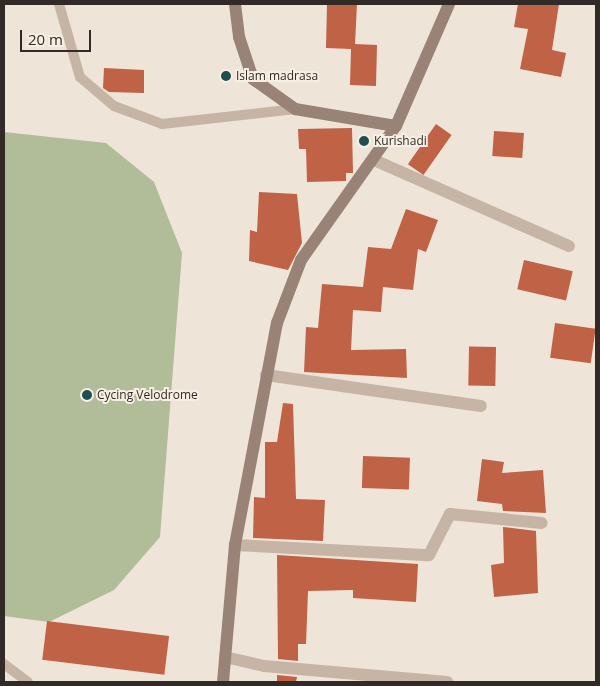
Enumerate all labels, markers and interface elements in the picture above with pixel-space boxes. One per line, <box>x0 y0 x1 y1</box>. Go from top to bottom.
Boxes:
scale bar <box>22 20 94 52</box>
text: 20 m <box>28 29 63 49</box>
place label: Islam madrasa <box>236 69 318 83</box>
marker: Islam madrasa <box>220 70 232 82</box>
place label: Kurishadi <box>374 134 427 148</box>
marker: Kurishadi <box>358 135 370 147</box>
place label: Cycing Velodrome <box>97 388 198 402</box>
marker: Cycing Velodrome <box>81 389 93 401</box>

